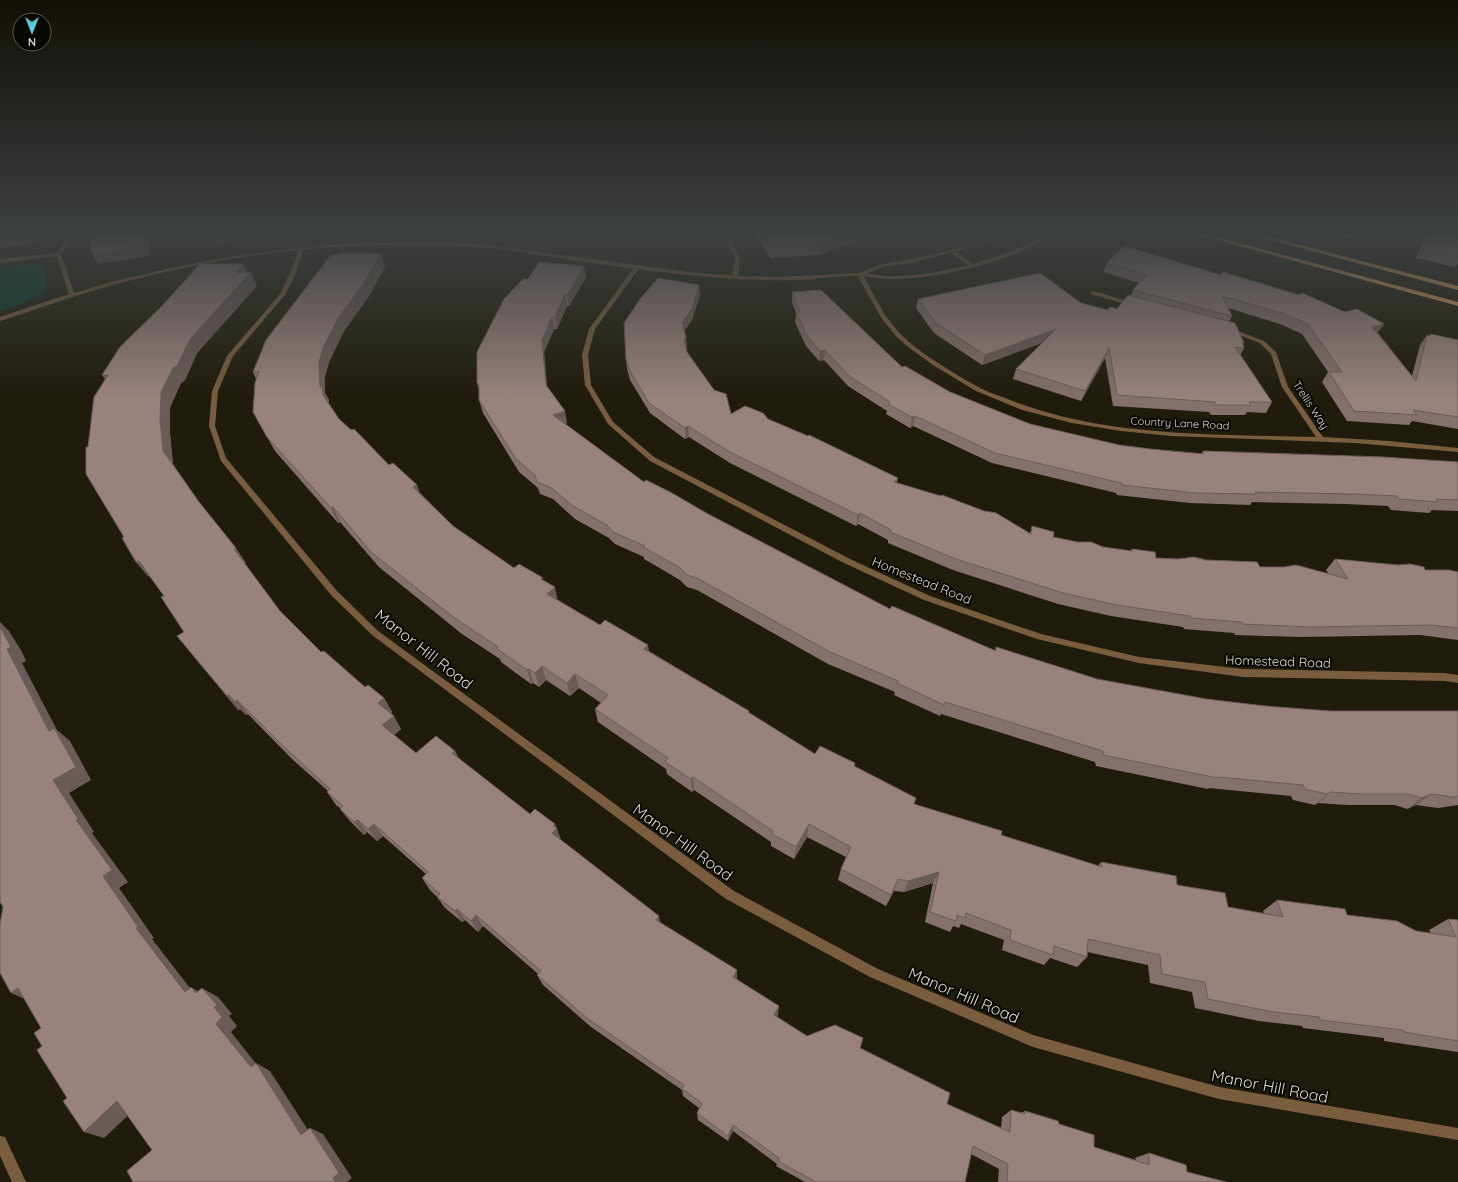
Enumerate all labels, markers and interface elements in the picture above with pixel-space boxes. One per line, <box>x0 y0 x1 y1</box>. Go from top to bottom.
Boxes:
north arrow <box>12 12 52 52</box>
text: N <box>28 35 36 49</box>
street label: Trellis Way <box>1290 378 1332 432</box>
street label: Country Lane Road <box>1130 413 1230 433</box>
street label: Homestead Road <box>870 553 974 607</box>
street label: Manor Hill Road <box>371 605 477 693</box>
street label: Homestead Road <box>1225 651 1331 671</box>
street label: Manor Hill Road <box>629 799 737 885</box>
street label: Manor Hill Road <box>905 963 1023 1027</box>
street label: Manor Hill Road <box>1210 1065 1330 1107</box>

